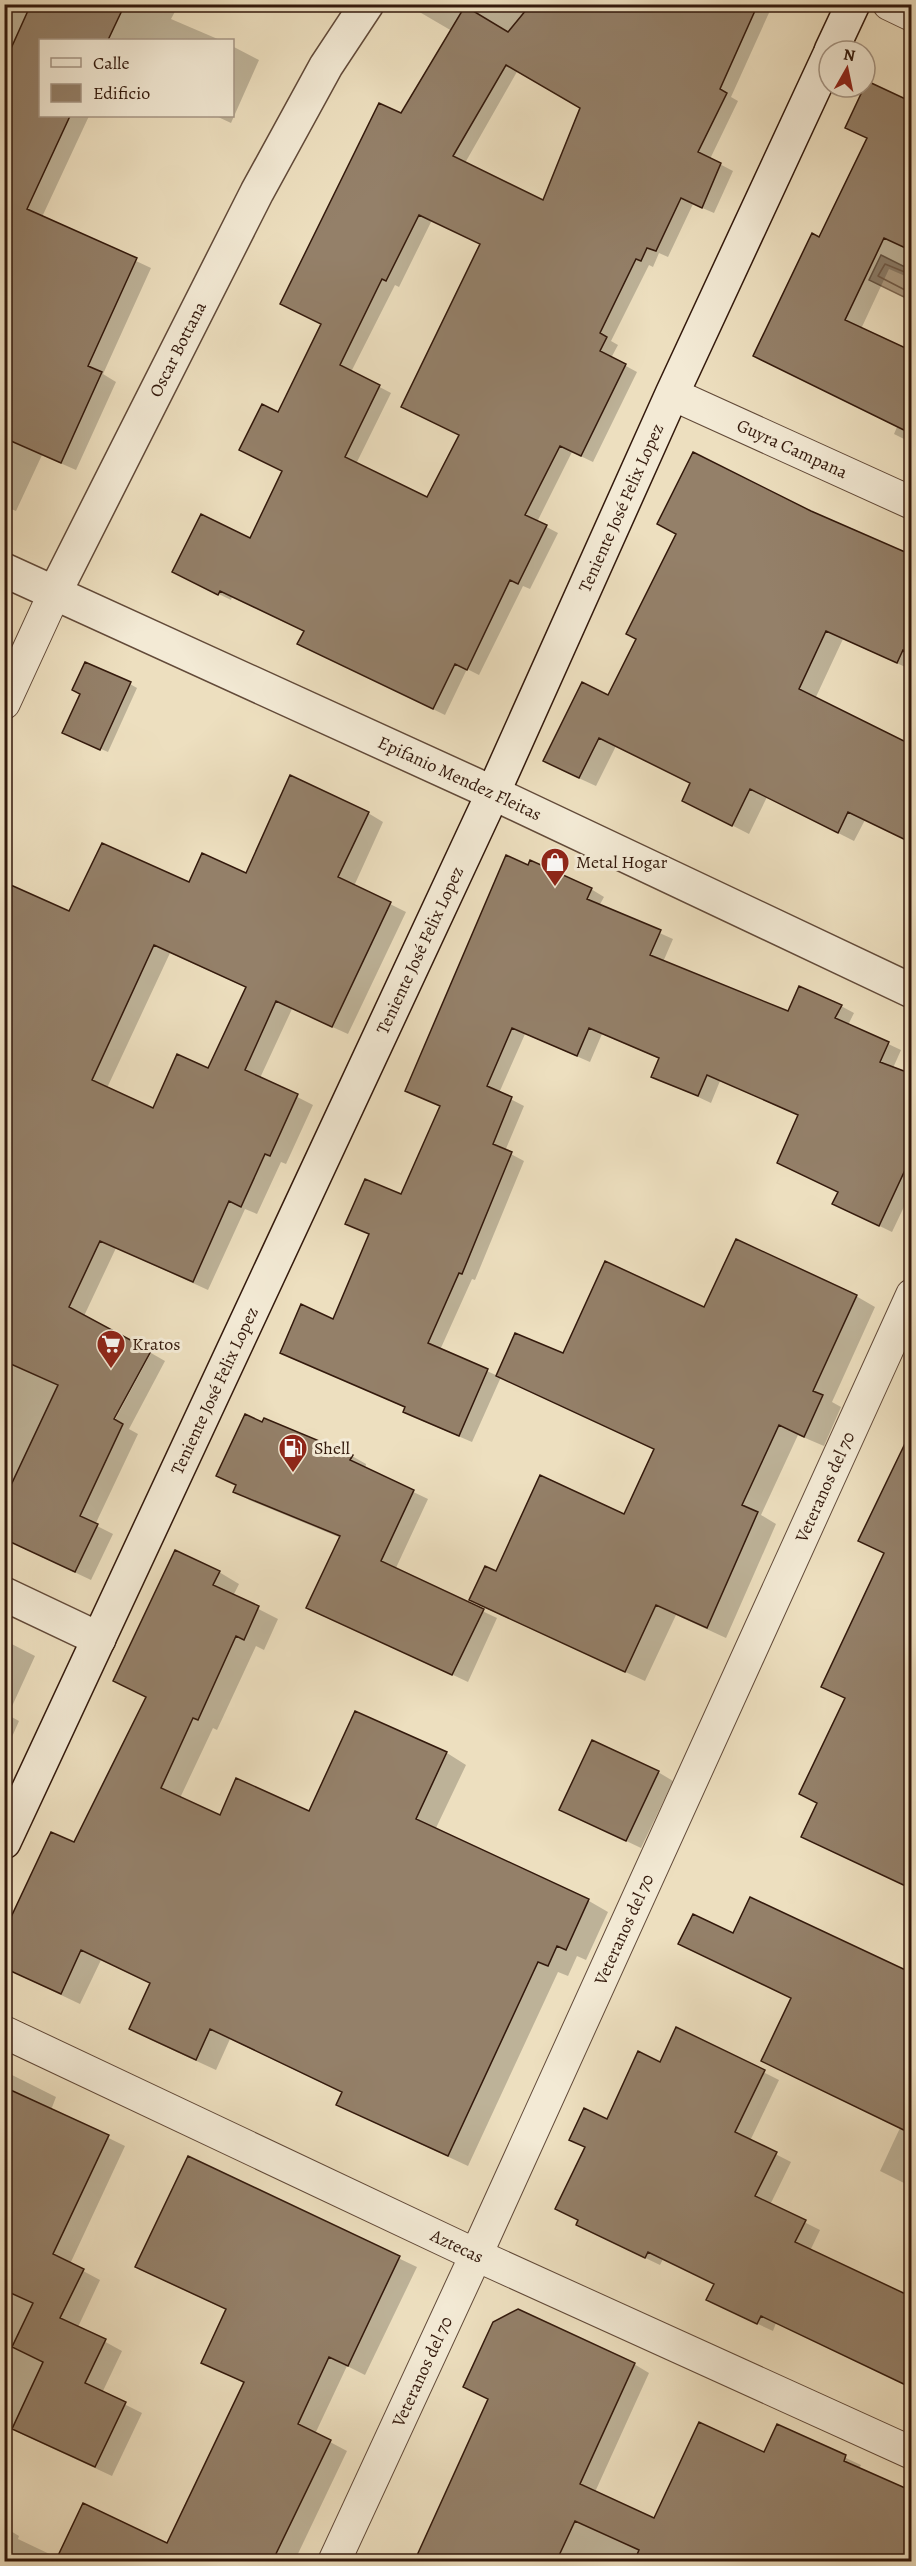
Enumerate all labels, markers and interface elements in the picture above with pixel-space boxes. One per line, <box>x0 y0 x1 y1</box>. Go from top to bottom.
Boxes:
legend <box>39 39 234 117</box>
north arrow <box>817 39 877 99</box>
text: N <box>842 43 857 67</box>
text: Calle <box>93 51 130 75</box>
text: Edificio <box>93 81 150 105</box>
street label: Oscar Bottana <box>143 297 212 401</box>
street label: Guyra Campana <box>733 413 852 484</box>
street label: Teniente José Felix Lopez <box>573 420 669 596</box>
street label: Epifanio Mendez Fleitas <box>374 730 546 826</box>
shop icon: Metal Hogar <box>539 846 571 888</box>
place label: Metal Hogar <box>576 850 668 874</box>
street label: Teniente José Felix Lopez <box>370 862 469 1038</box>
street label: Teniente José Felix Lopez <box>165 1303 264 1478</box>
supermarket icon: Kratos <box>95 1328 127 1370</box>
place label: Kratos <box>132 1332 181 1356</box>
street label: Veteranos del 70 <box>789 1427 861 1547</box>
fuel station icon: Shell <box>277 1432 309 1474</box>
place label: Shell <box>314 1436 350 1460</box>
street label: Veteranos del 70 <box>588 1870 660 1990</box>
street label: Aztecas <box>426 2223 487 2269</box>
street label: Veteranos del 70 <box>386 2312 458 2432</box>

